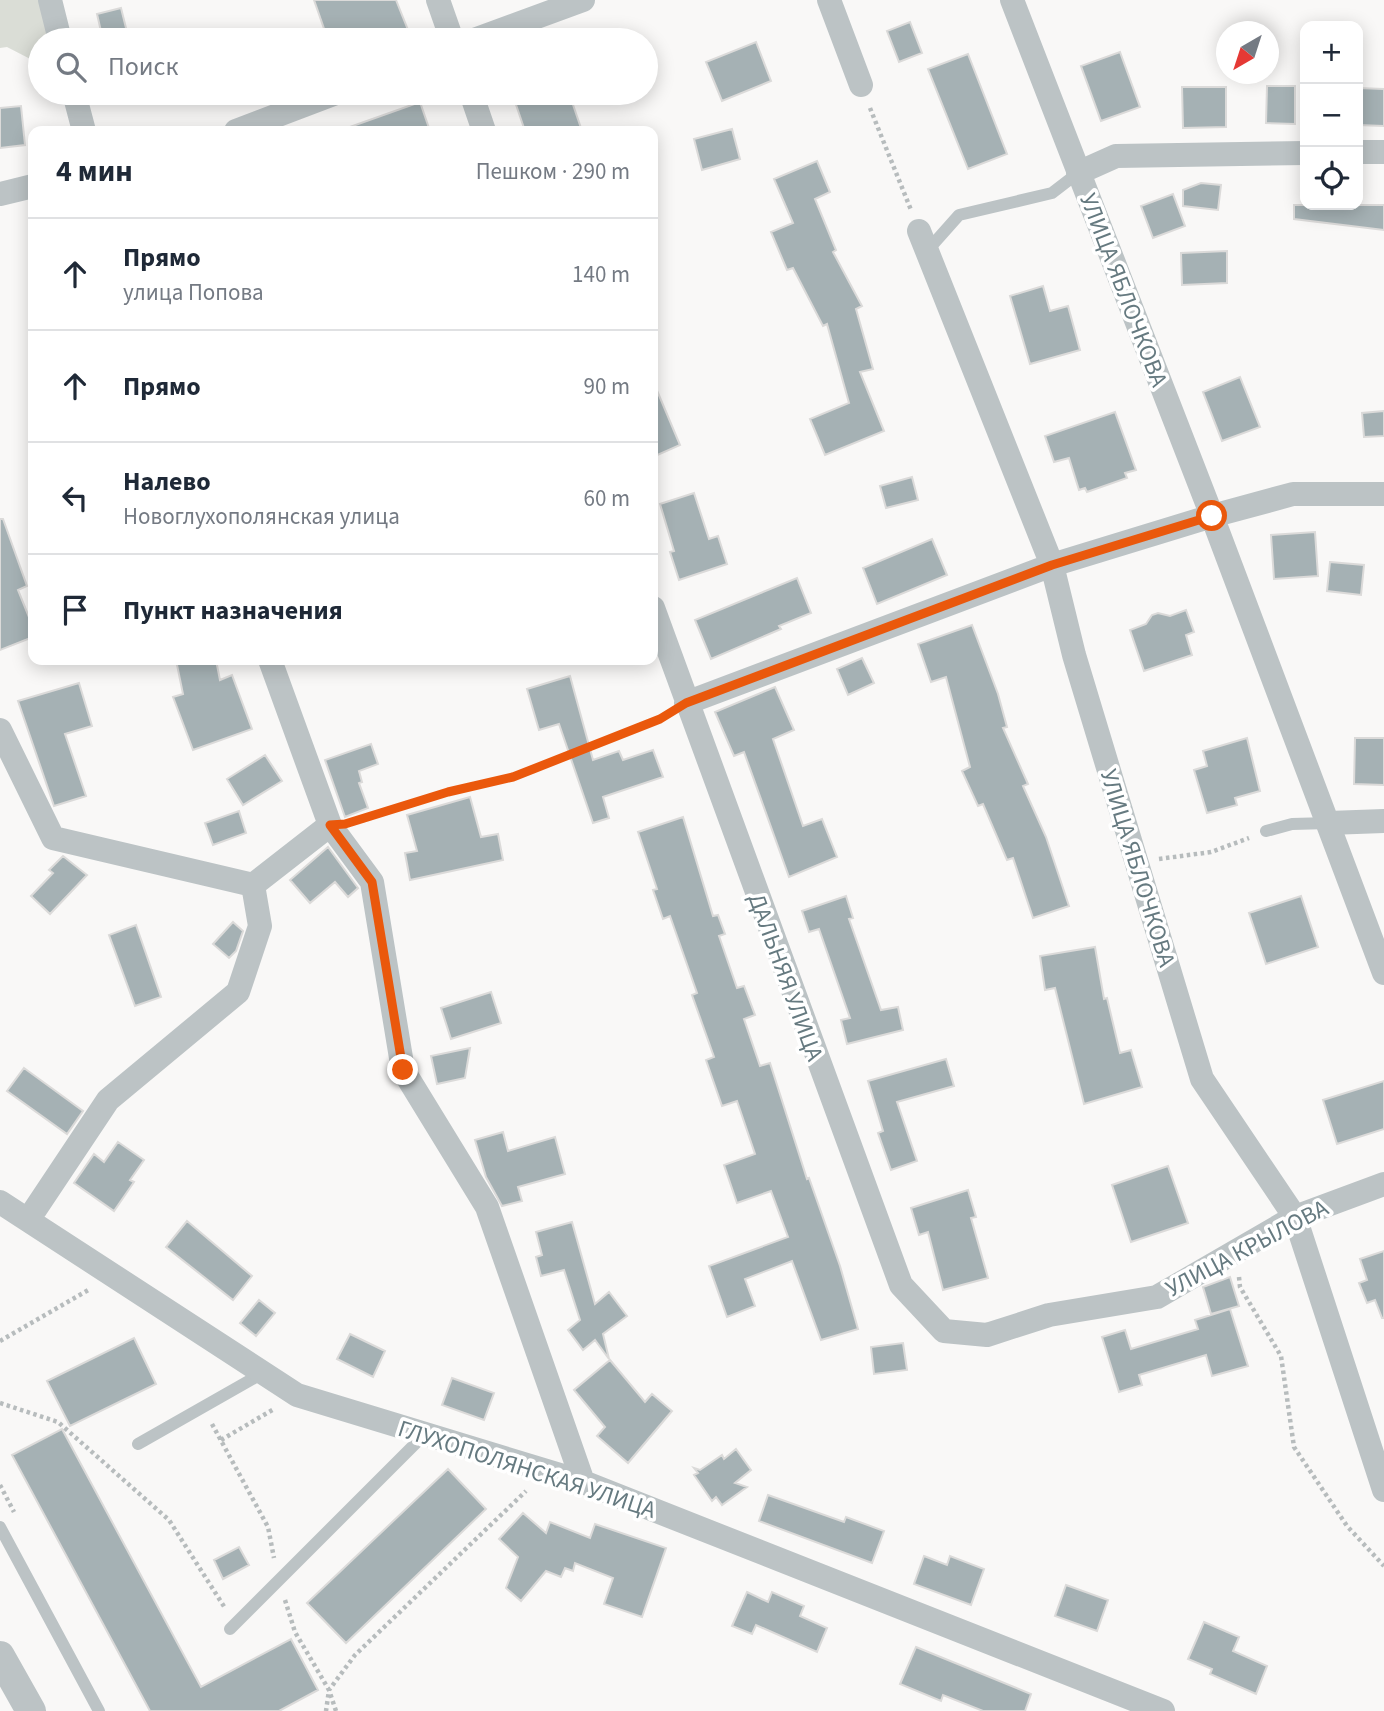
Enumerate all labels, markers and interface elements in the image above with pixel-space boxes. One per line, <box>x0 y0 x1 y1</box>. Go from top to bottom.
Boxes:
north arrow <box>1216 21 1279 84</box>
map controls <box>1300 21 1363 210</box>
button: + <box>1300 21 1363 84</box>
search box <box>28 28 658 105</box>
icon: search <box>52 48 90 86</box>
text: Поиск <box>108 48 178 85</box>
button: − <box>1300 84 1363 147</box>
button: locate <box>1300 147 1363 210</box>
text: 4 мин <box>56 150 133 193</box>
text: Пешком · 290 m <box>476 155 630 188</box>
street label: УЛИЦА ЯБЛОЧКОВА <box>1070 188 1177 392</box>
text: Прямо <box>123 239 201 276</box>
icon: ahead <box>56 255 94 293</box>
text: 140 m <box>572 258 630 291</box>
text: улица Попова <box>123 276 264 309</box>
icon: ahead <box>56 367 94 405</box>
text: Прямо <box>123 368 201 405</box>
text: 90 m <box>583 370 630 403</box>
text: Налево <box>123 463 211 500</box>
icon: left <box>56 479 94 517</box>
text: 60 m <box>583 482 630 515</box>
text: Новоглухополянская улица <box>123 500 400 533</box>
route start <box>1196 500 1227 531</box>
icon: arrive <box>56 591 94 629</box>
text: Пункт назначения <box>123 592 343 629</box>
street label: УЛИЦА ЯБЛОЧКОВА <box>1091 765 1184 971</box>
street label: ДАЛЬНЯЯ УЛИЦА <box>739 888 832 1066</box>
route end <box>387 1054 418 1085</box>
street label: УЛИЦА КРЫЛОВА <box>1160 1191 1335 1306</box>
street label: ГЛУХОПОЛЯНСКАЯ УЛИЦА <box>393 1411 660 1528</box>

